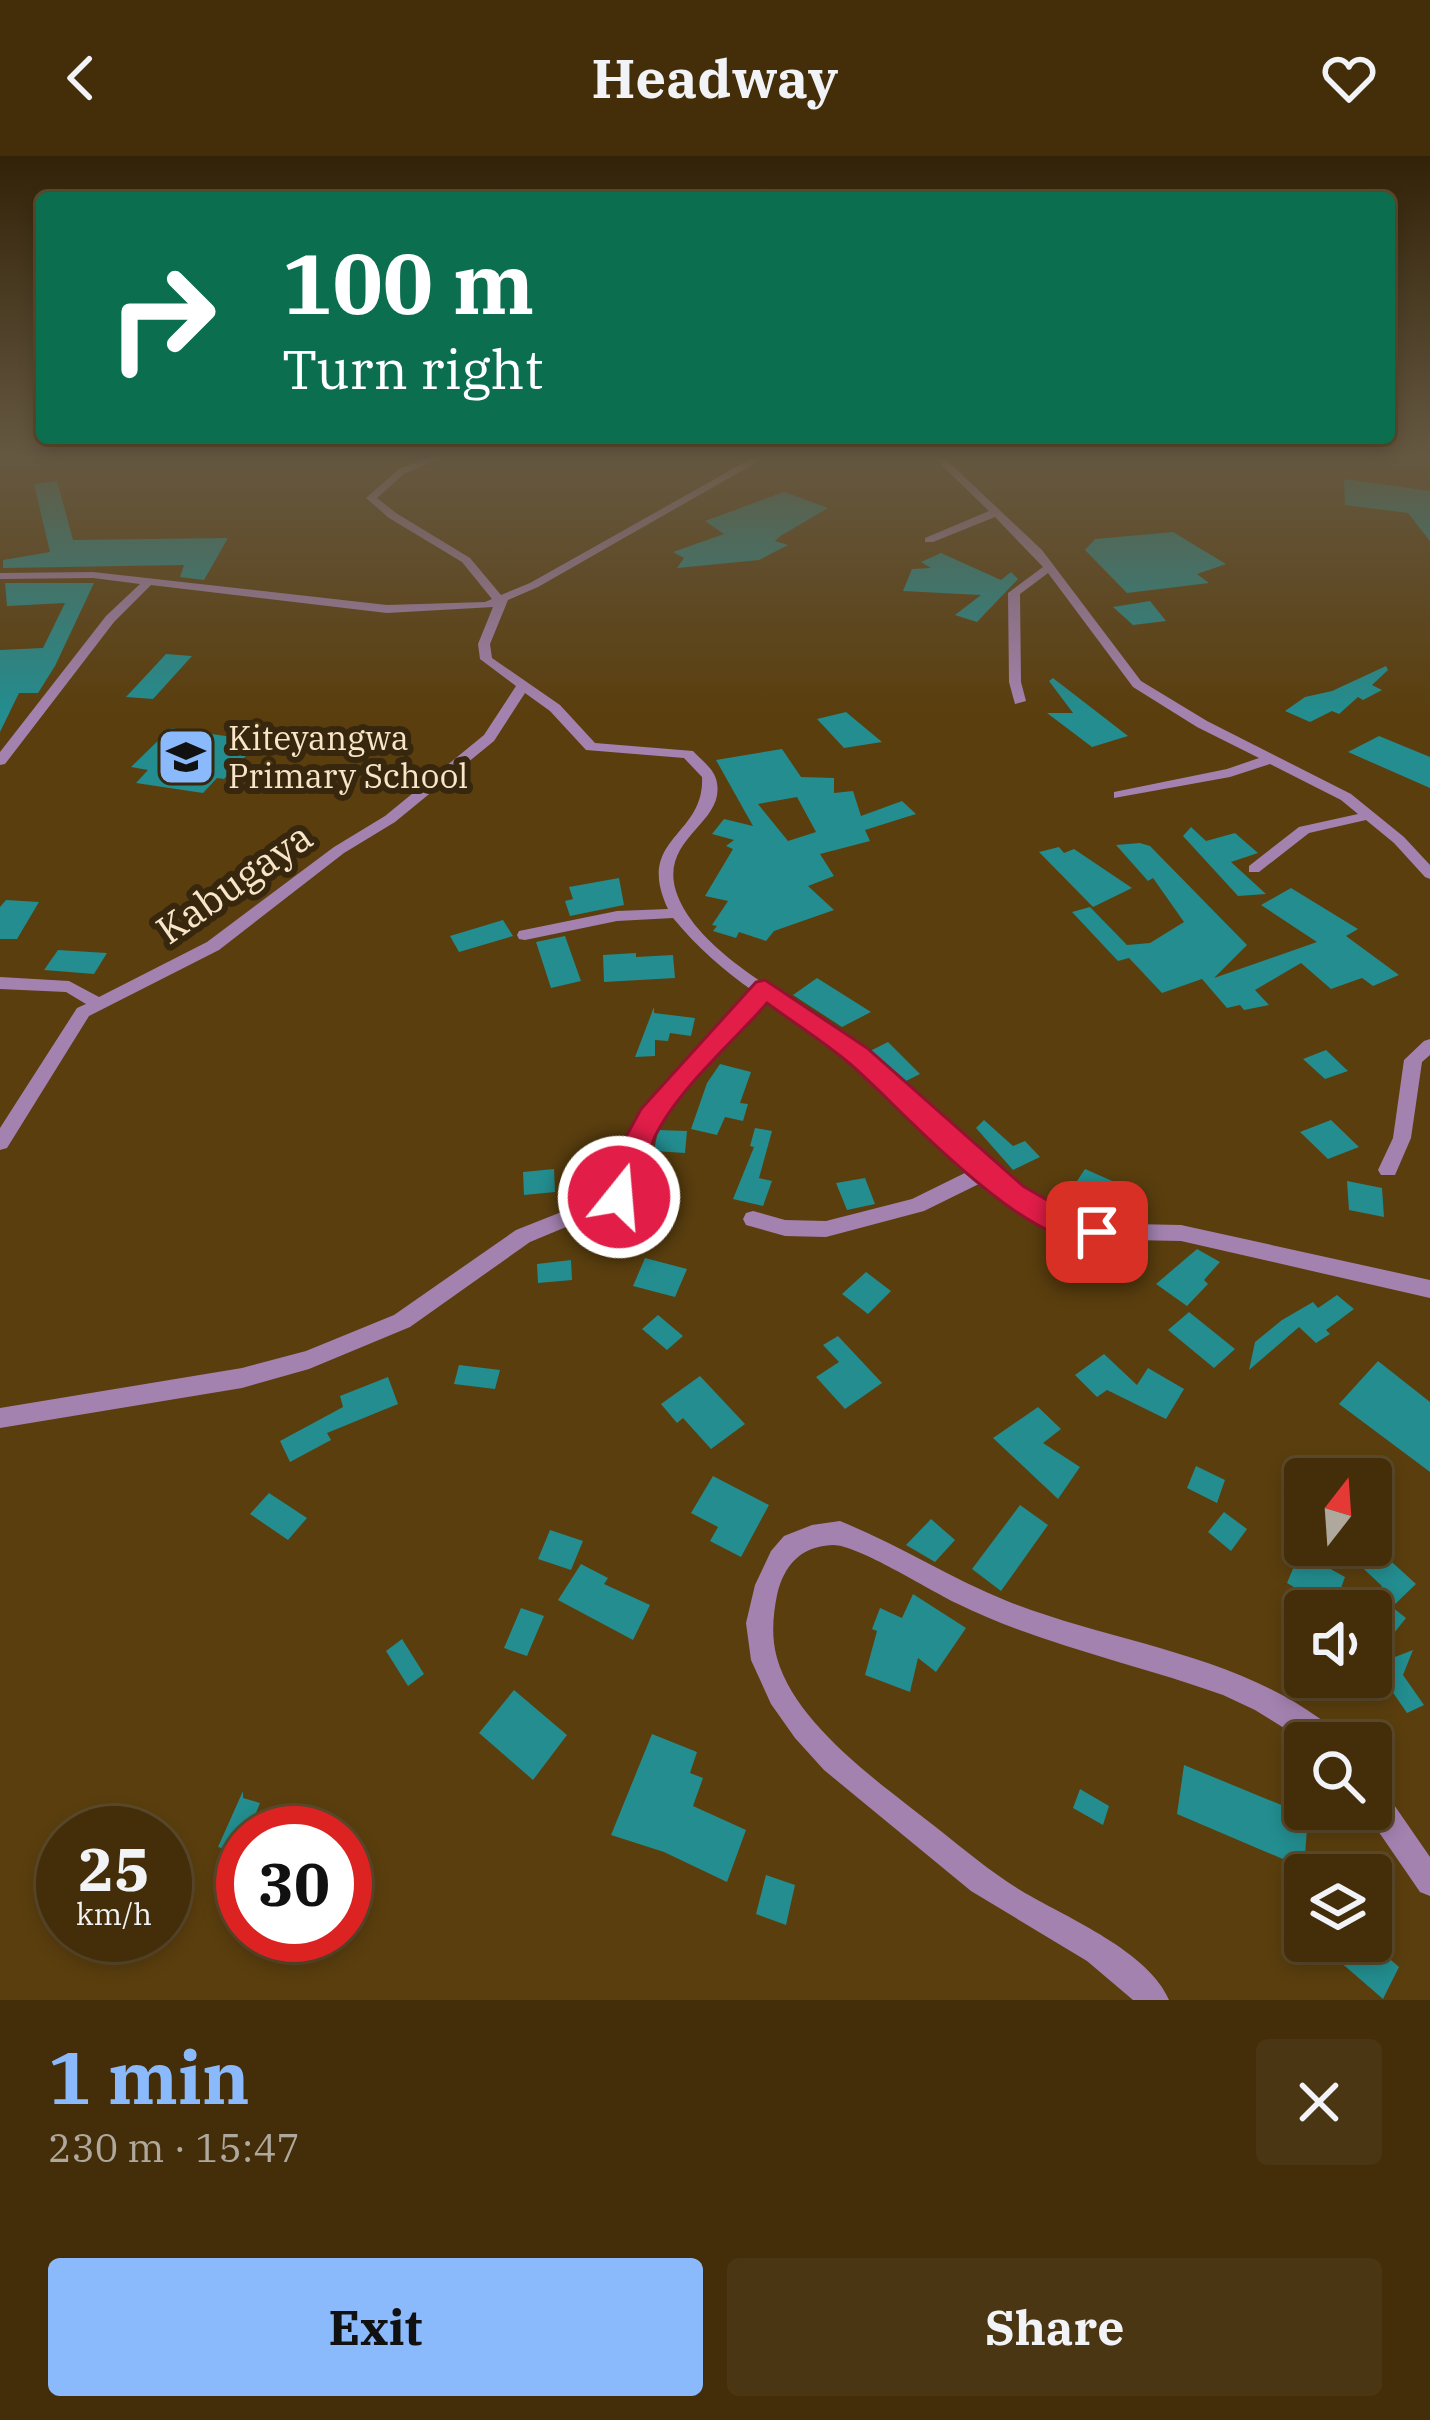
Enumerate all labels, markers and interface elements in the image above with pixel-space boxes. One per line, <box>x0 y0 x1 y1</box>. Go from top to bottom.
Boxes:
text: Headway <box>592 43 838 113</box>
icon: back <box>48 45 114 111</box>
icon: heart <box>1316 45 1382 111</box>
text: 100 m <box>282 228 534 337</box>
icon: right <box>84 240 240 396</box>
text: Turn right <box>282 334 544 404</box>
place label: Kiteyangwa Primary School <box>228 716 468 797</box>
school or university icon: Kiteyangwa Primary School <box>155 726 217 788</box>
street label: Kabugaya <box>146 810 322 955</box>
position arrow <box>556 1134 682 1260</box>
pin <box>1046 1181 1148 1283</box>
icon: arrive <box>1064 1199 1130 1265</box>
north arrow <box>1284 1458 1392 1566</box>
map controls <box>1284 1458 1392 1962</box>
button: sound <box>1284 1590 1392 1698</box>
button: search <box>1284 1722 1392 1830</box>
speed limit sign: 30 <box>216 1806 372 1962</box>
text: 25 <box>78 1829 150 1908</box>
button: layers <box>1284 1854 1392 1962</box>
text: km/h <box>76 1894 152 1933</box>
text: 1 min <box>48 2030 250 2124</box>
button: close <box>1256 2039 1382 2165</box>
text: 230 m · 15:47 <box>48 2122 300 2173</box>
button: Exit <box>48 2258 703 2396</box>
button: Share <box>727 2258 1382 2396</box>

